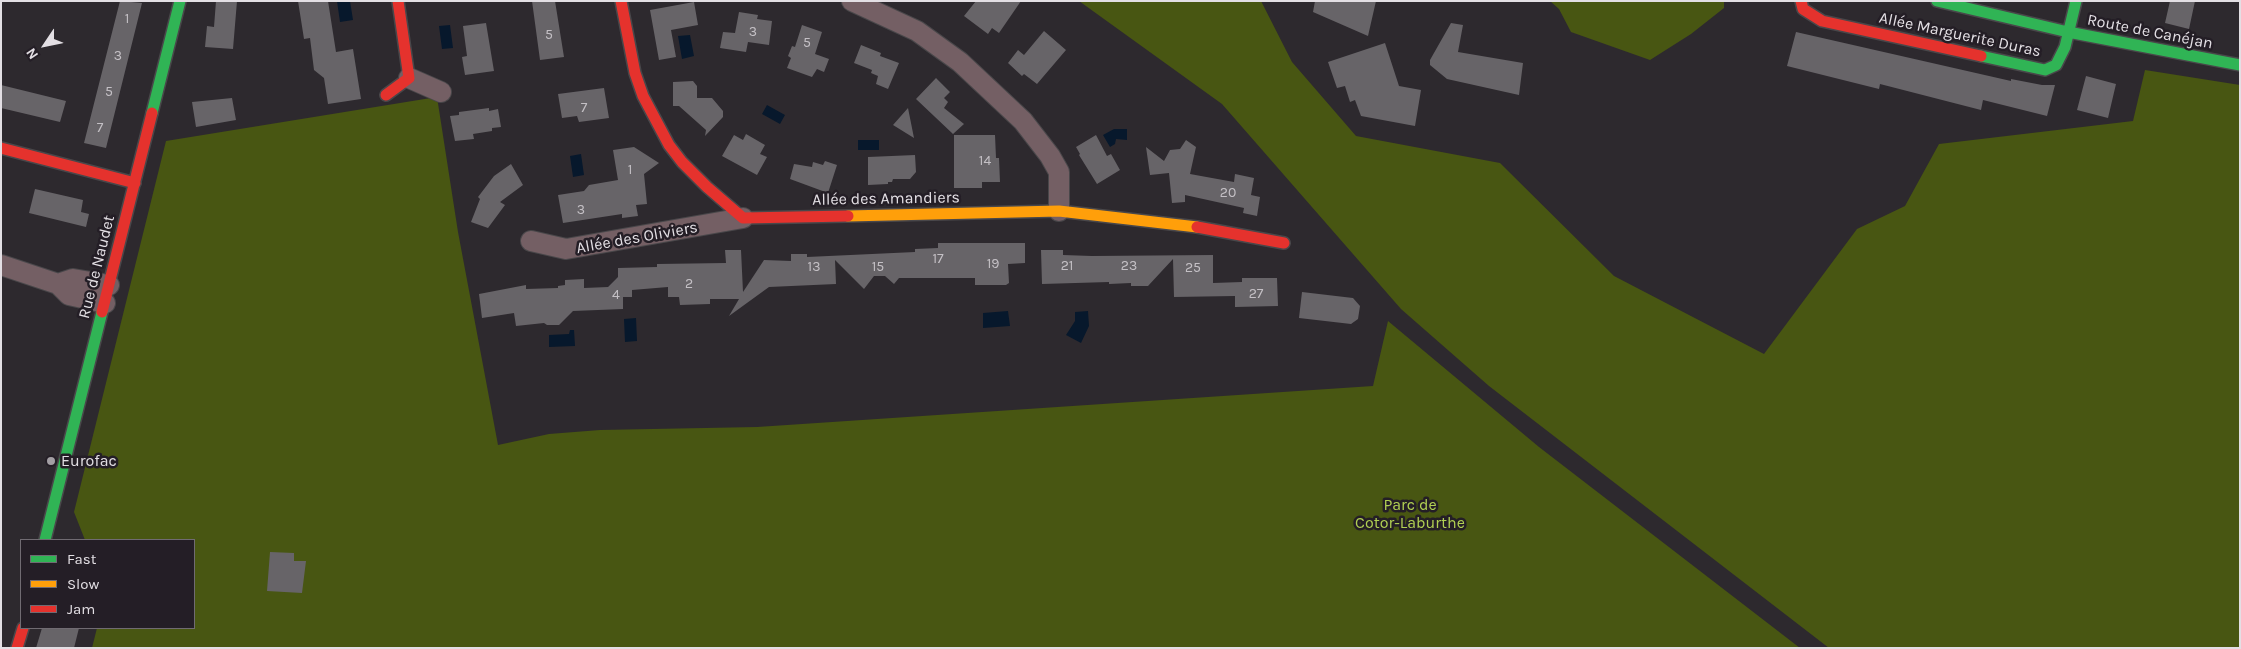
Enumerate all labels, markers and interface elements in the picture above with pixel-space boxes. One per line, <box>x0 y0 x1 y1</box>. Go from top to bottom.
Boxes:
street label: Allée Marguerite Duras <box>1877 8 2043 62</box>
street label: Route de Canéjan <box>2085 10 2215 54</box>
house number: 1 <box>125 11 129 27</box>
north arrow <box>20 20 70 70</box>
house number: 3 <box>749 24 757 40</box>
house number: 5 <box>545 27 553 43</box>
house number: 5 <box>803 35 811 51</box>
text: N <box>22 45 42 63</box>
house number: 3 <box>114 48 122 64</box>
house number: 5 <box>105 84 113 100</box>
house number: 7 <box>581 100 587 116</box>
house number: 7 <box>97 120 103 136</box>
house number: 14 <box>979 153 991 169</box>
house number: 1 <box>628 162 632 178</box>
house number: 20 <box>1220 185 1236 201</box>
street label: Allée des Amandiers <box>812 188 960 210</box>
house number: 3 <box>577 202 585 218</box>
street label: Rue de Naudet <box>75 213 119 321</box>
street label: Allée des Oliviers <box>575 218 699 258</box>
house number: 17 <box>932 251 944 267</box>
house number: 19 <box>987 256 999 272</box>
house number: 21 <box>1061 258 1073 274</box>
house number: 23 <box>1121 258 1137 274</box>
house number: 13 <box>808 259 820 275</box>
house number: 15 <box>872 259 884 275</box>
house number: 25 <box>1185 260 1201 276</box>
house number: 2 <box>685 276 693 292</box>
house number: 27 <box>1249 286 1263 302</box>
house number: 4 <box>612 287 620 303</box>
place label: Eurofac <box>61 451 117 471</box>
marker: Eurofac <box>45 455 57 467</box>
park label: Parc de Cotor-Laburthe <box>1355 495 1465 533</box>
legend <box>20 539 195 629</box>
text: Fast <box>67 550 96 568</box>
text: Slow <box>67 575 99 593</box>
text: Jam <box>67 600 95 618</box>

